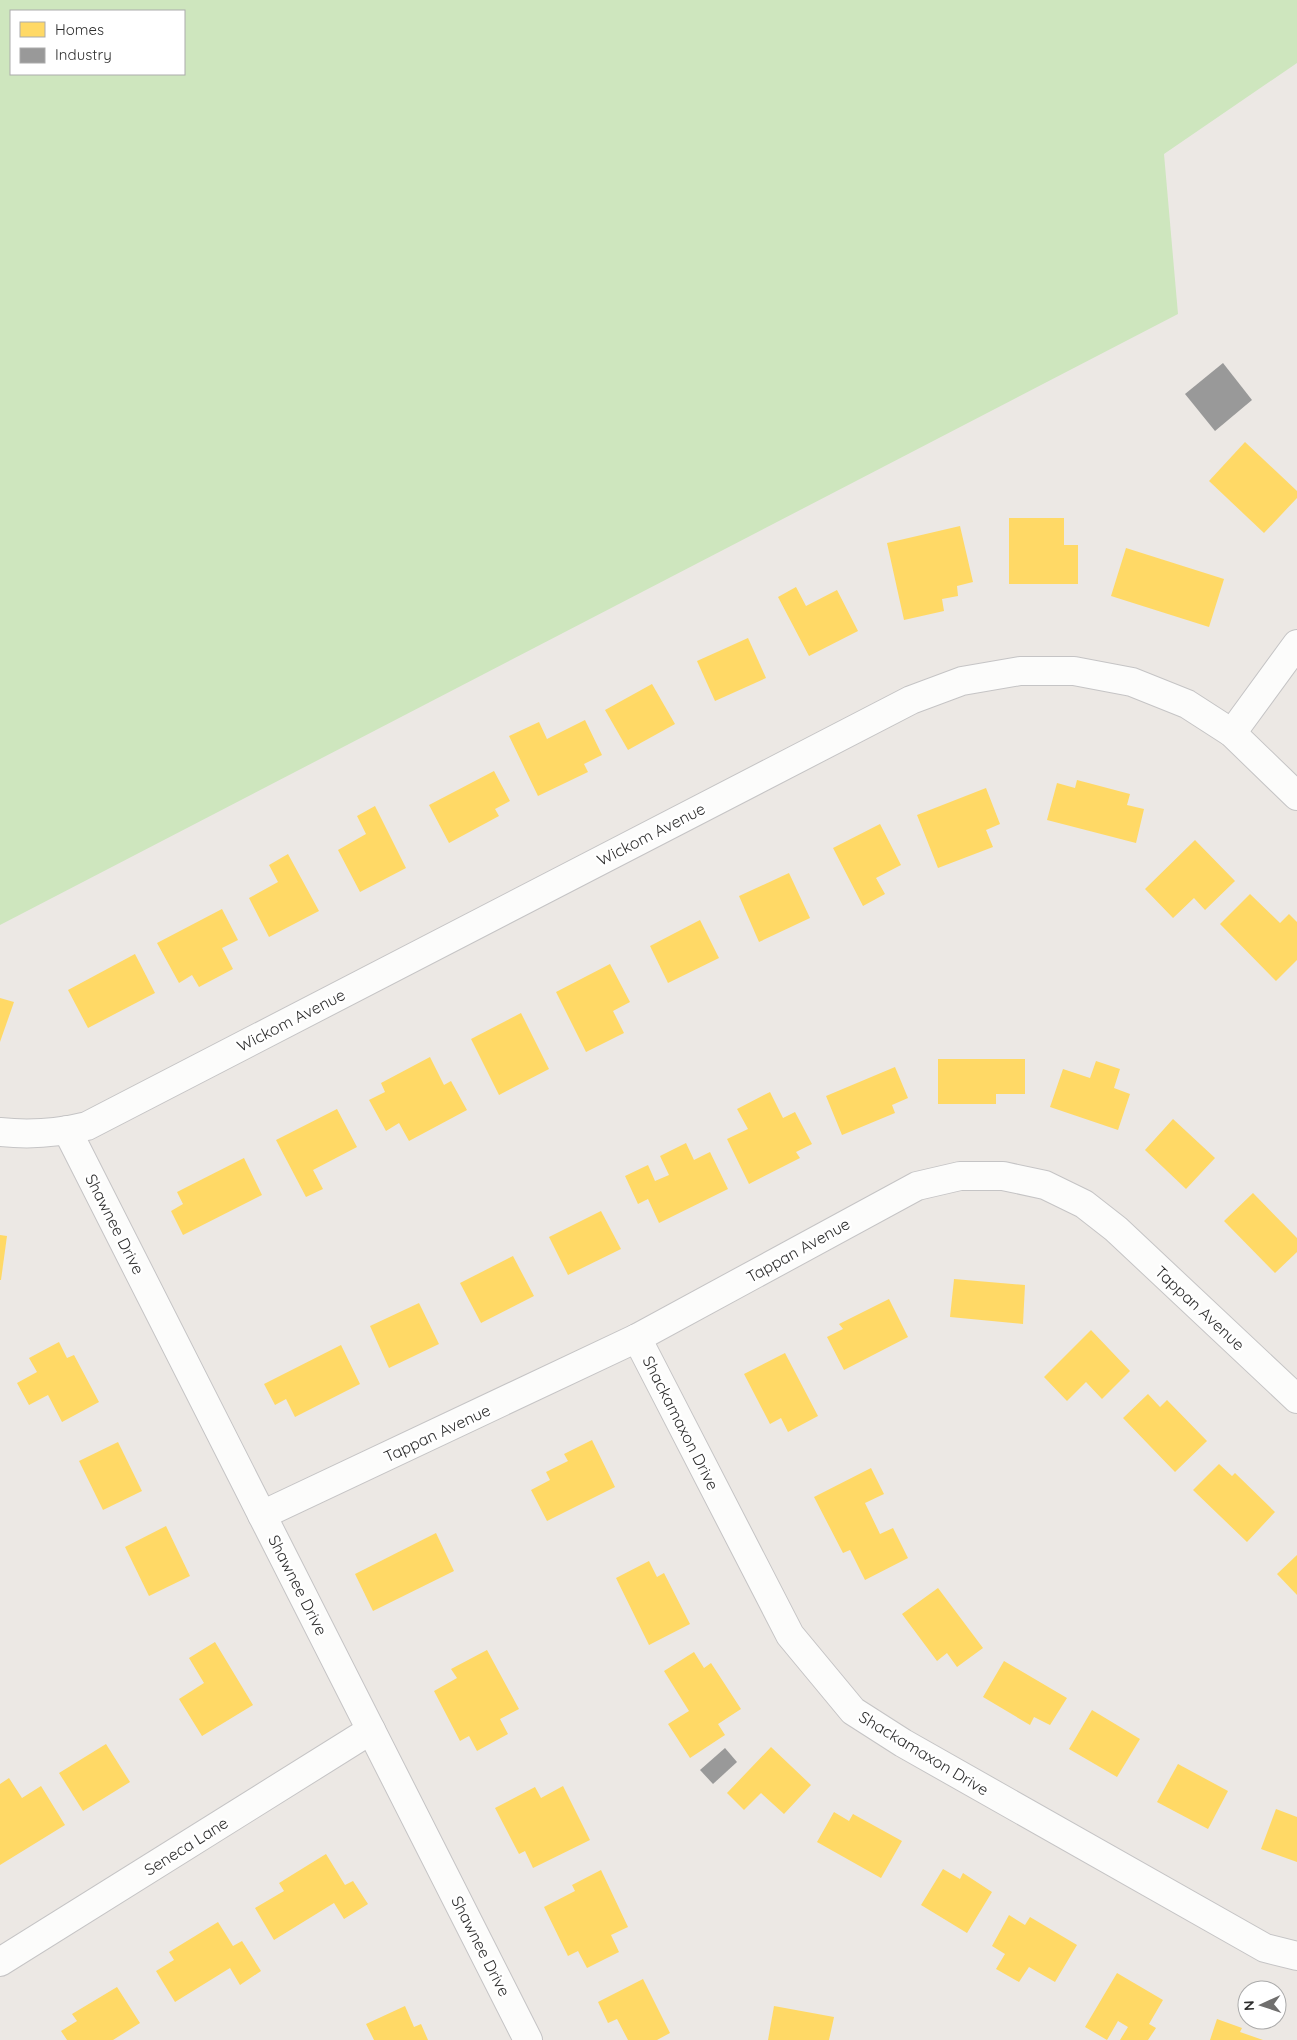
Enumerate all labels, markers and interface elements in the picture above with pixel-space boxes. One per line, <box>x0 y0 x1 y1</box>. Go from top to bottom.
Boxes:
legend <box>10 10 185 75</box>
text: Homes <box>55 20 104 39</box>
text: Industry <box>55 45 112 64</box>
street label: Wickom Avenue <box>594 798 708 870</box>
street label: Wickom Avenue <box>234 984 348 1056</box>
street label: Shawnee Drive <box>81 1170 149 1278</box>
street label: Tappan Avenue <box>743 1213 853 1287</box>
street label: Tappan Avenue <box>1151 1261 1249 1355</box>
street label: Shackamaxon Drive <box>639 1353 723 1493</box>
street label: Tappan Avenue <box>381 1400 493 1466</box>
street label: Shawnee Drive <box>264 1531 332 1639</box>
street label: Shackamaxon Drive <box>855 1706 993 1800</box>
street label: Seneca Lane <box>140 1812 232 1880</box>
street label: Shawnee Drive <box>447 1892 515 2000</box>
north arrow <box>1237 1980 1287 2030</box>
text: N <box>1240 2000 1258 2011</box>

